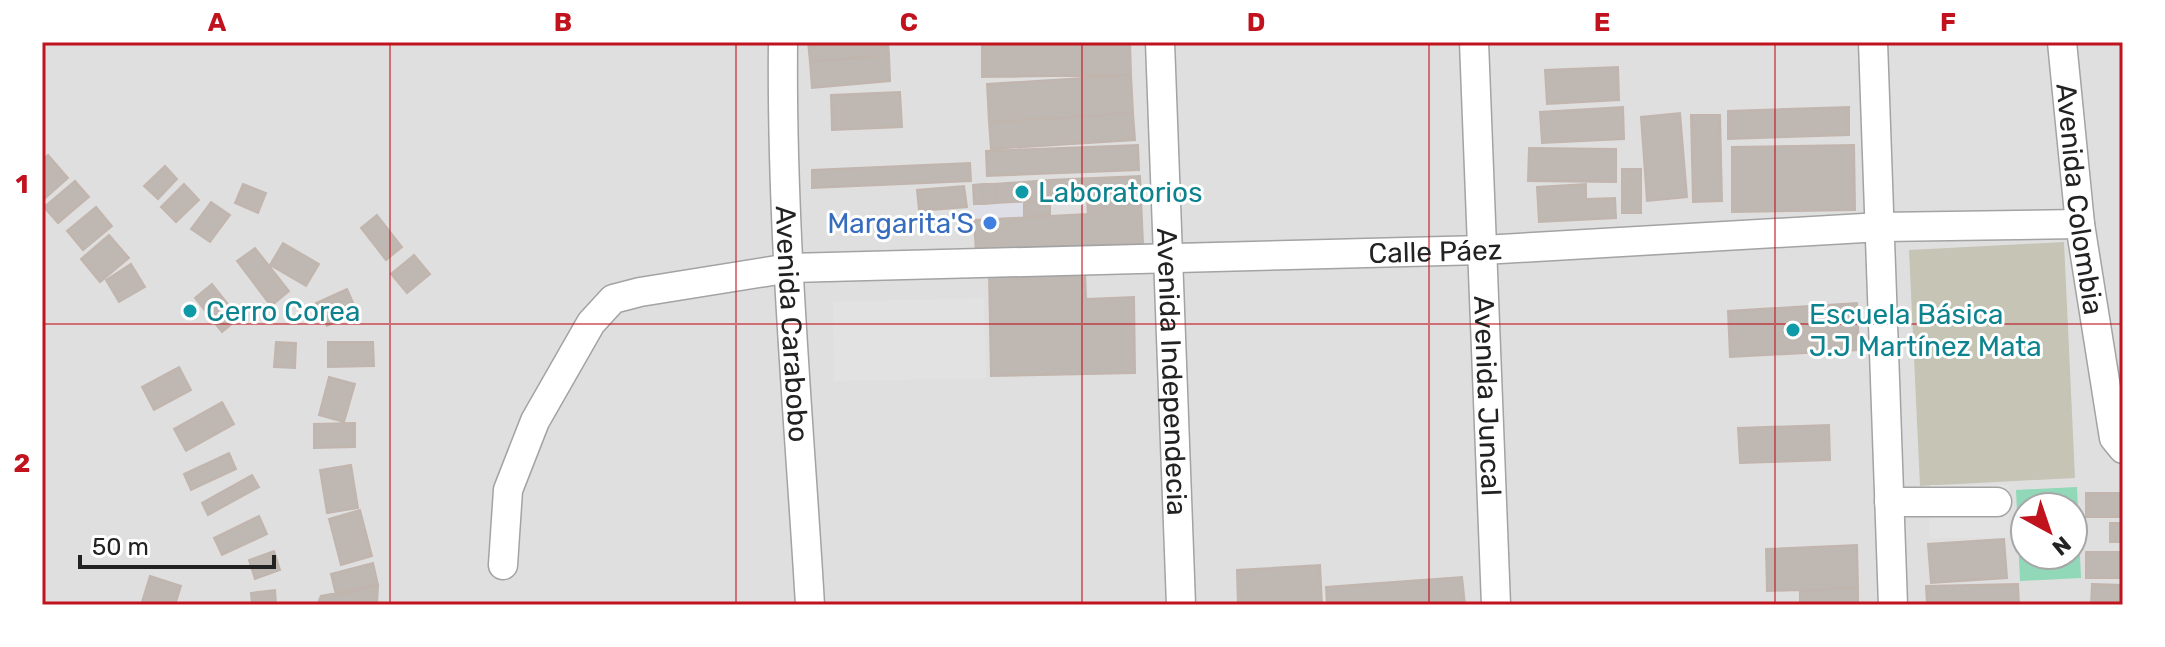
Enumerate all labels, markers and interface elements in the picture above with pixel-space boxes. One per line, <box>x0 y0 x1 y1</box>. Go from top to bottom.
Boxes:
text: A <box>208 7 227 38</box>
text: B <box>554 7 572 38</box>
text: C <box>900 7 918 38</box>
text: D <box>1247 7 1265 38</box>
text: E <box>1594 7 1610 38</box>
text: F <box>1940 7 1956 38</box>
street label: Avenida Colombia <box>2049 82 2110 317</box>
text: 1 <box>16 169 28 200</box>
place label: Laboratorios <box>1038 176 1202 209</box>
marker: Laboratorios <box>1013 183 1031 201</box>
street label: Avenida Carabobo <box>769 205 815 443</box>
place label: Margarita'S <box>827 207 974 240</box>
marker: Margarita'S <box>981 214 999 232</box>
street label: Avenida Independecia <box>1150 227 1194 516</box>
street label: Calle Páez <box>1368 233 1503 270</box>
place label: Cerro Corea <box>206 295 361 328</box>
street label: Avenida Juncal <box>1467 295 1508 497</box>
place label: Escuela Básica J.J Martínez Mata <box>1809 298 2042 363</box>
marker: Cerro Corea <box>181 302 199 320</box>
marker: Escuela Básica J.J Martínez Mata <box>1784 321 1802 339</box>
text: 2 <box>14 448 30 479</box>
north arrow <box>2009 491 2089 571</box>
scale bar <box>80 519 274 569</box>
text: N <box>2047 531 2076 561</box>
text: 50 m <box>92 533 149 561</box>

